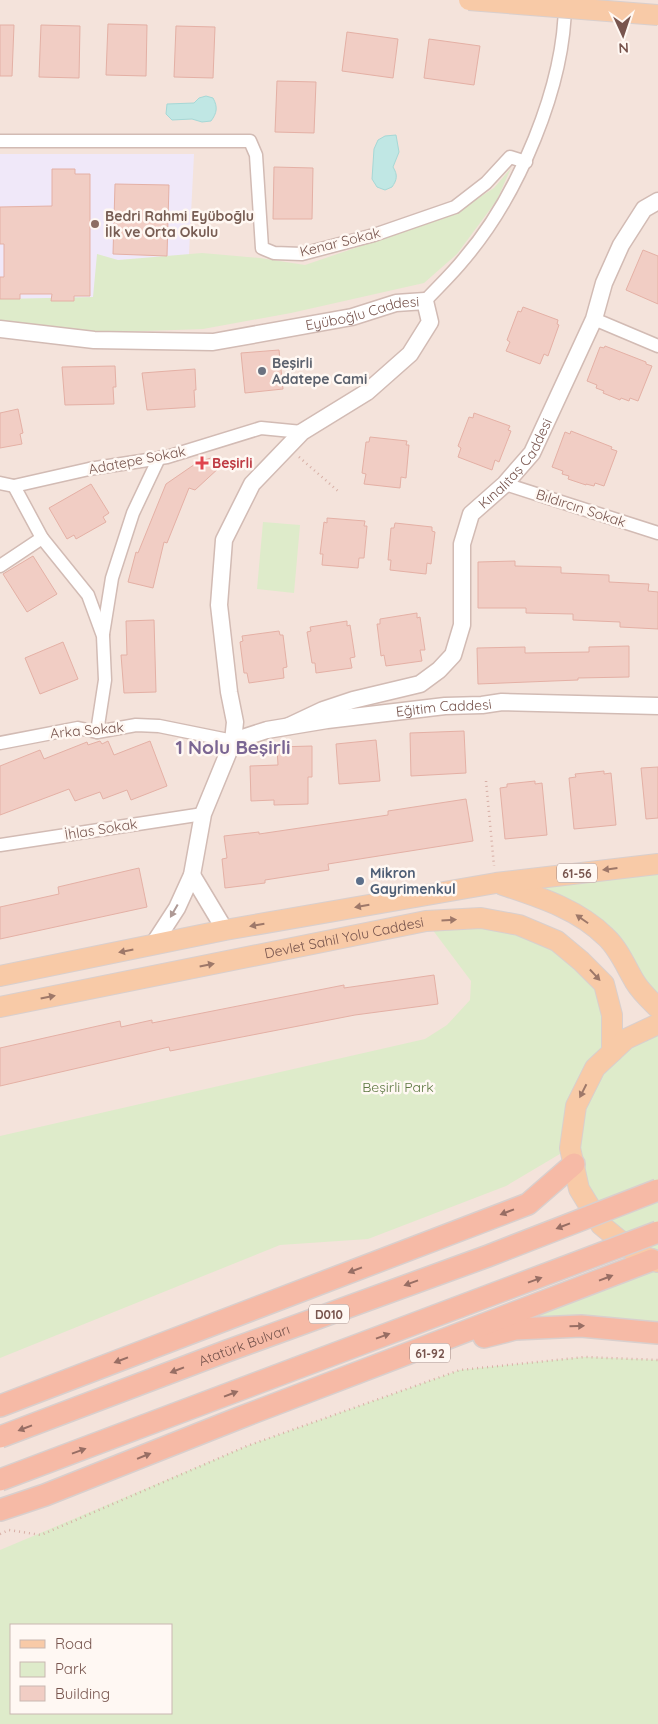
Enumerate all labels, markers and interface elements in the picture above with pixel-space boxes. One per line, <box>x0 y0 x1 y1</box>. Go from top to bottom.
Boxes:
north arrow <box>598 10 648 60</box>
text: N <box>618 39 629 57</box>
place label: Bedri Rahmi Eyüboğlu İlk ve Orta Okulu <box>105 207 254 241</box>
marker: Bedri Rahmi Eyüboğlu İlk ve Orta Okulu <box>89 218 101 230</box>
street label: Kenar Sokak <box>298 223 382 261</box>
street label: Eyüboğlu Caddesi <box>304 292 420 334</box>
place label: Beşirli Adatepe Cami <box>272 354 367 388</box>
marker: Beşirli Adatepe Cami <box>256 365 268 377</box>
street label: Kınalıtaş Caddesi <box>475 415 556 512</box>
street label: Adatepe Sokak <box>87 442 187 478</box>
place label: Beşirli <box>212 454 253 472</box>
marker: Beşirli <box>196 457 208 469</box>
street label: Bıldırcın Sokak <box>534 485 628 531</box>
street label: Eğitim Caddesi <box>395 695 493 721</box>
street label: Arka Sokak <box>49 718 125 742</box>
district label: 1 Nolu Beşirli <box>175 735 291 759</box>
street label: İhlas Sokak <box>63 814 139 844</box>
place label: Mikron Gayrimenkul <box>370 864 456 898</box>
road number: 61-56 <box>557 864 597 882</box>
one-way arrow <box>601 865 617 873</box>
marker: Mikron Gayrimenkul <box>354 875 366 887</box>
one-way arrow <box>353 903 369 911</box>
one-way arrow <box>170 904 179 917</box>
street label: Devlet Sahil Yolu Caddesi <box>263 913 425 962</box>
one-way arrow <box>575 914 589 924</box>
one-way arrow <box>442 915 458 923</box>
one-way arrow <box>248 921 264 929</box>
one-way arrow <box>118 947 134 955</box>
one-way arrow <box>200 961 215 969</box>
one-way arrow <box>589 969 601 981</box>
one-way arrow <box>40 993 55 1001</box>
park label: Beşirli Park <box>362 1078 434 1096</box>
one-way arrow <box>579 1084 587 1098</box>
one-way arrow <box>500 1209 514 1217</box>
one-way arrow <box>556 1223 571 1230</box>
one-way arrow <box>347 1266 362 1274</box>
one-way arrow <box>599 1274 614 1282</box>
one-way arrow <box>528 1275 542 1283</box>
one-way arrow <box>404 1280 419 1287</box>
road number: D010 <box>309 1305 349 1324</box>
street label: Atatürk Bulvarı <box>196 1320 292 1370</box>
one-way arrow <box>569 1322 585 1330</box>
one-way arrow <box>375 1332 390 1339</box>
road number: 61-92 <box>410 1344 450 1362</box>
one-way arrow <box>114 1357 129 1364</box>
one-way arrow <box>169 1366 184 1374</box>
one-way arrow <box>224 1390 239 1398</box>
one-way arrow <box>17 1424 32 1432</box>
one-way arrow <box>71 1446 86 1454</box>
one-way arrow <box>137 1452 152 1460</box>
legend <box>10 1624 172 1714</box>
text: Road <box>55 1634 92 1653</box>
text: Park <box>55 1659 87 1678</box>
text: Building <box>55 1684 110 1703</box>

